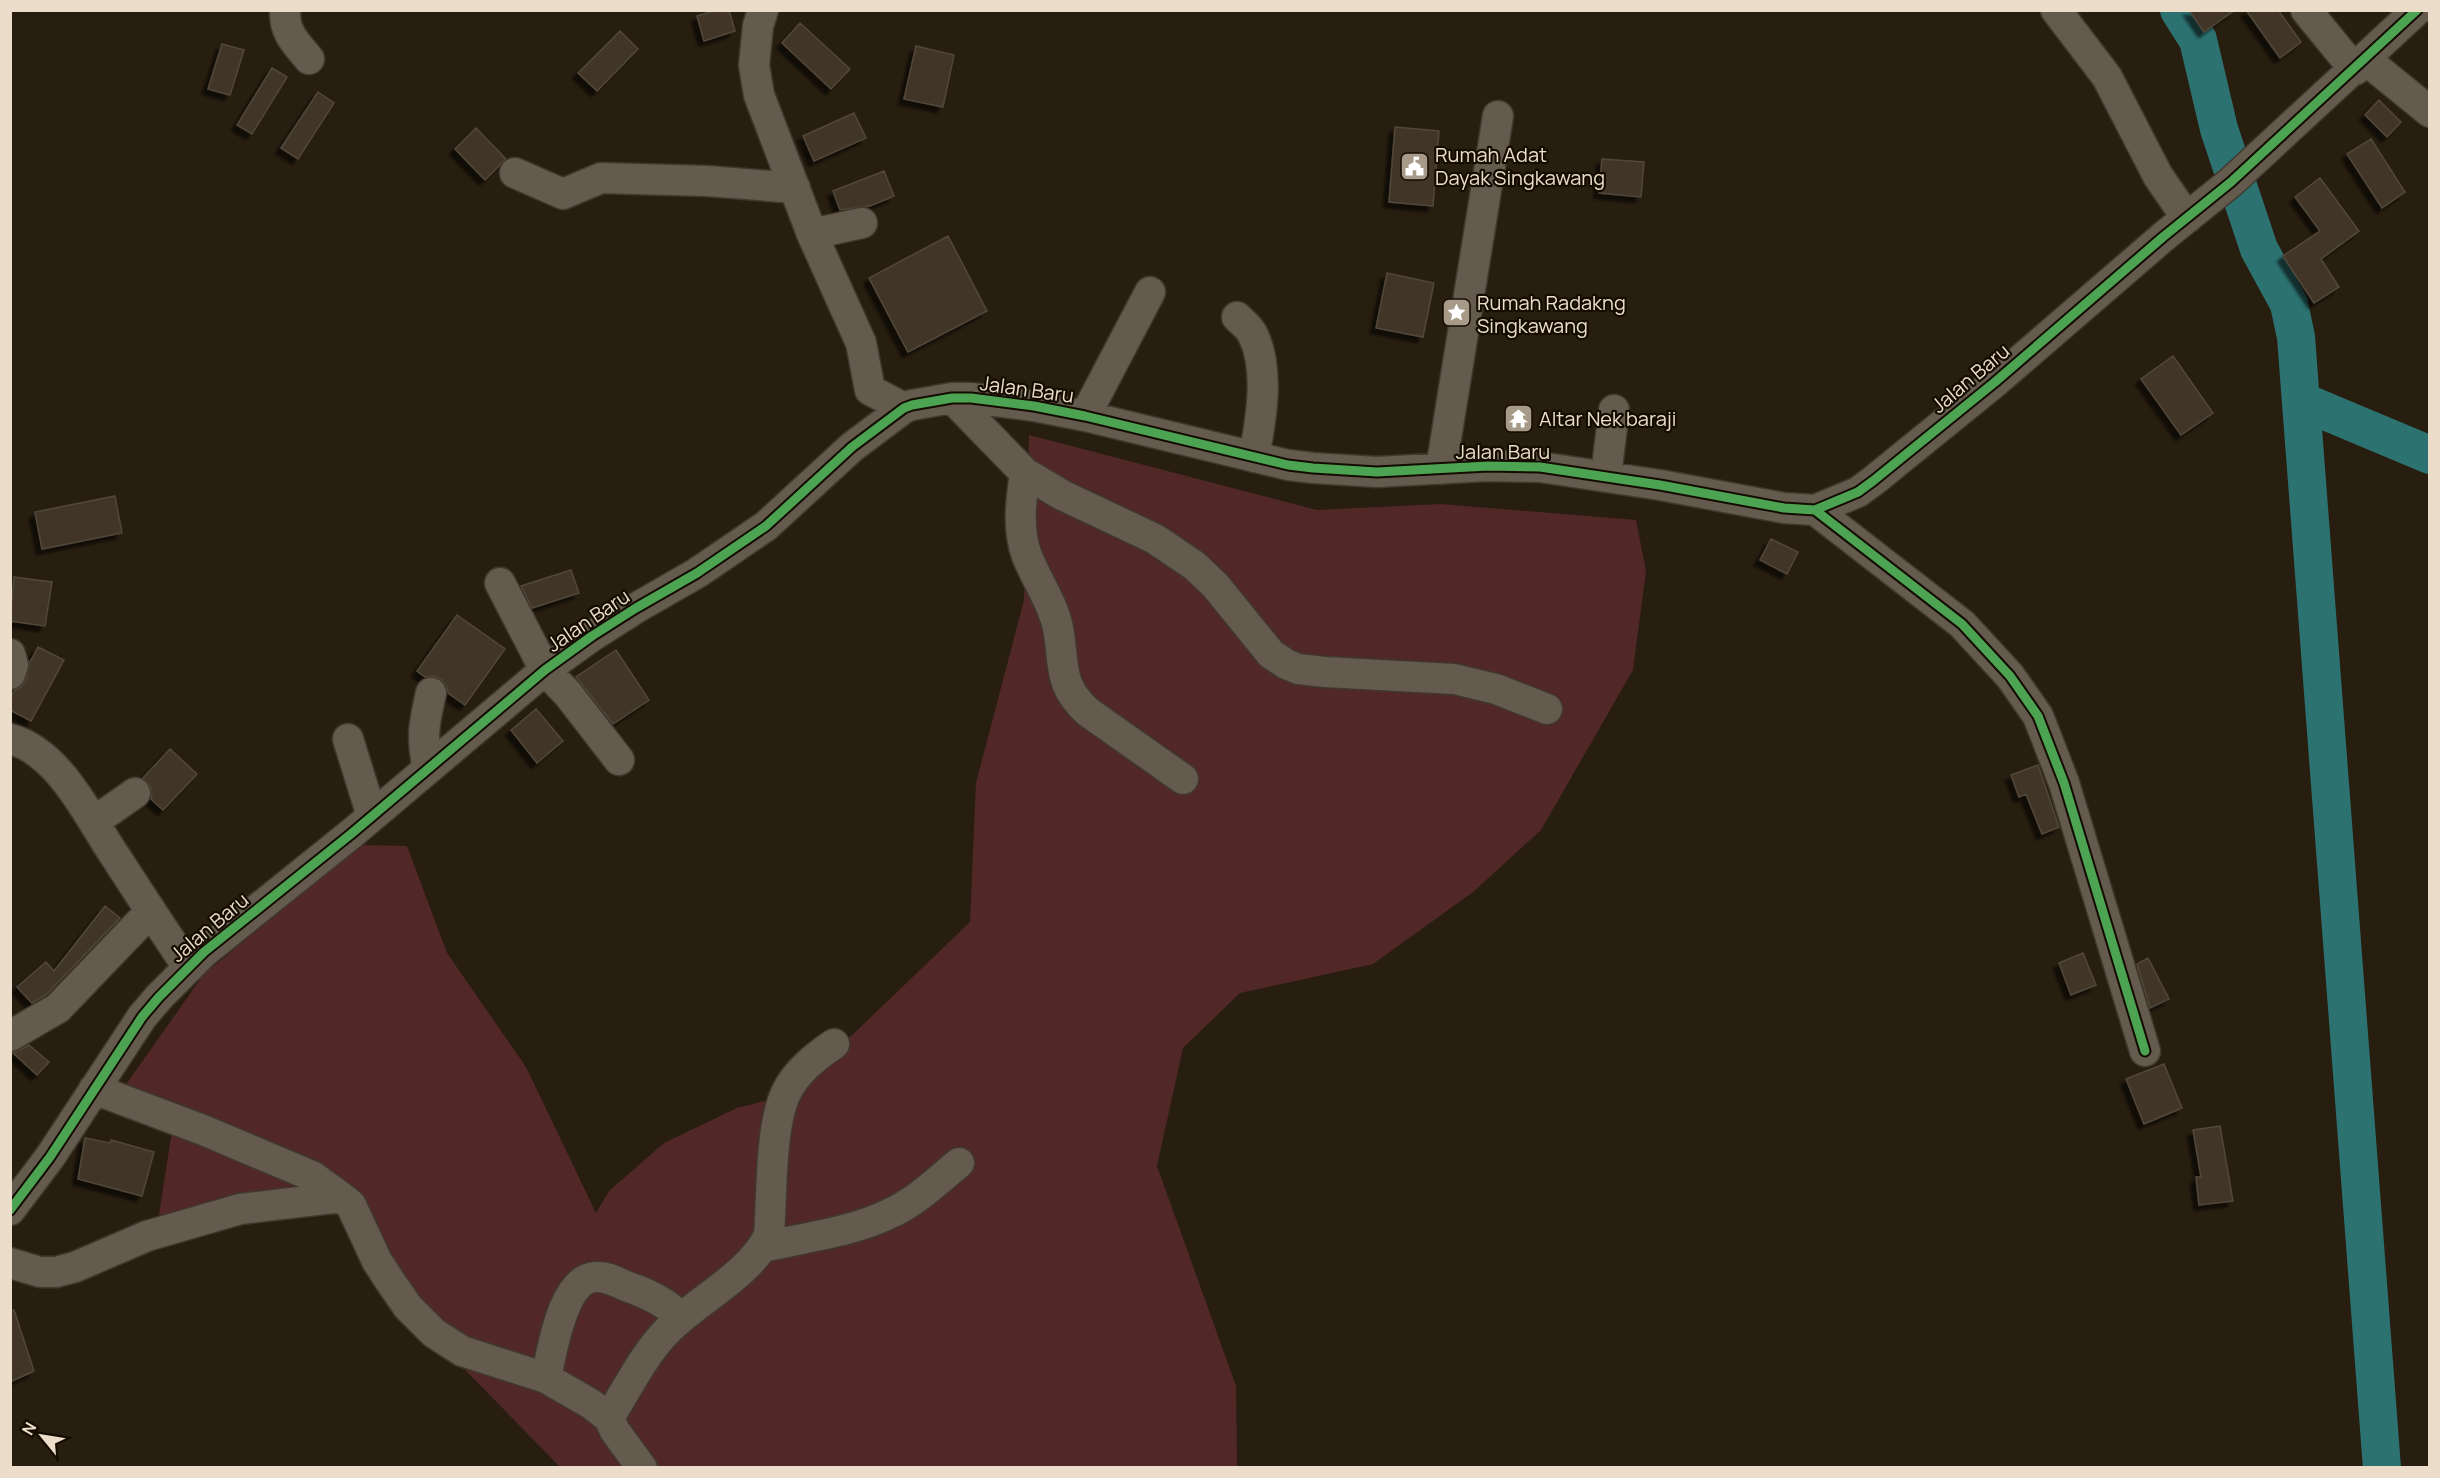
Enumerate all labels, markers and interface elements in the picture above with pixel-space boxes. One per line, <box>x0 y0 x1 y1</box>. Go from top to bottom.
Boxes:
place label: Rumah Adat Dayak Singkawang <box>1435 141 1605 191</box>
public building icon: Rumah Adat Dayak Singkawang <box>1398 150 1430 182</box>
place label: Rumah Radakng Singkawang <box>1477 289 1626 339</box>
place icon: Rumah Radakng Singkawang <box>1440 297 1472 329</box>
street label: Jalan Baru <box>1925 337 2015 419</box>
street label: Jalan Baru <box>978 369 1076 409</box>
temple icon: Altar Nek baraji <box>1502 402 1534 434</box>
place label: Altar Nek baraji <box>1539 405 1677 432</box>
street label: Jalan Baru <box>1456 438 1550 465</box>
street label: Jalan Baru <box>541 582 635 658</box>
street label: Jalan Baru <box>164 886 254 968</box>
north arrow <box>12 1406 72 1466</box>
text: N <box>17 1418 41 1439</box>

